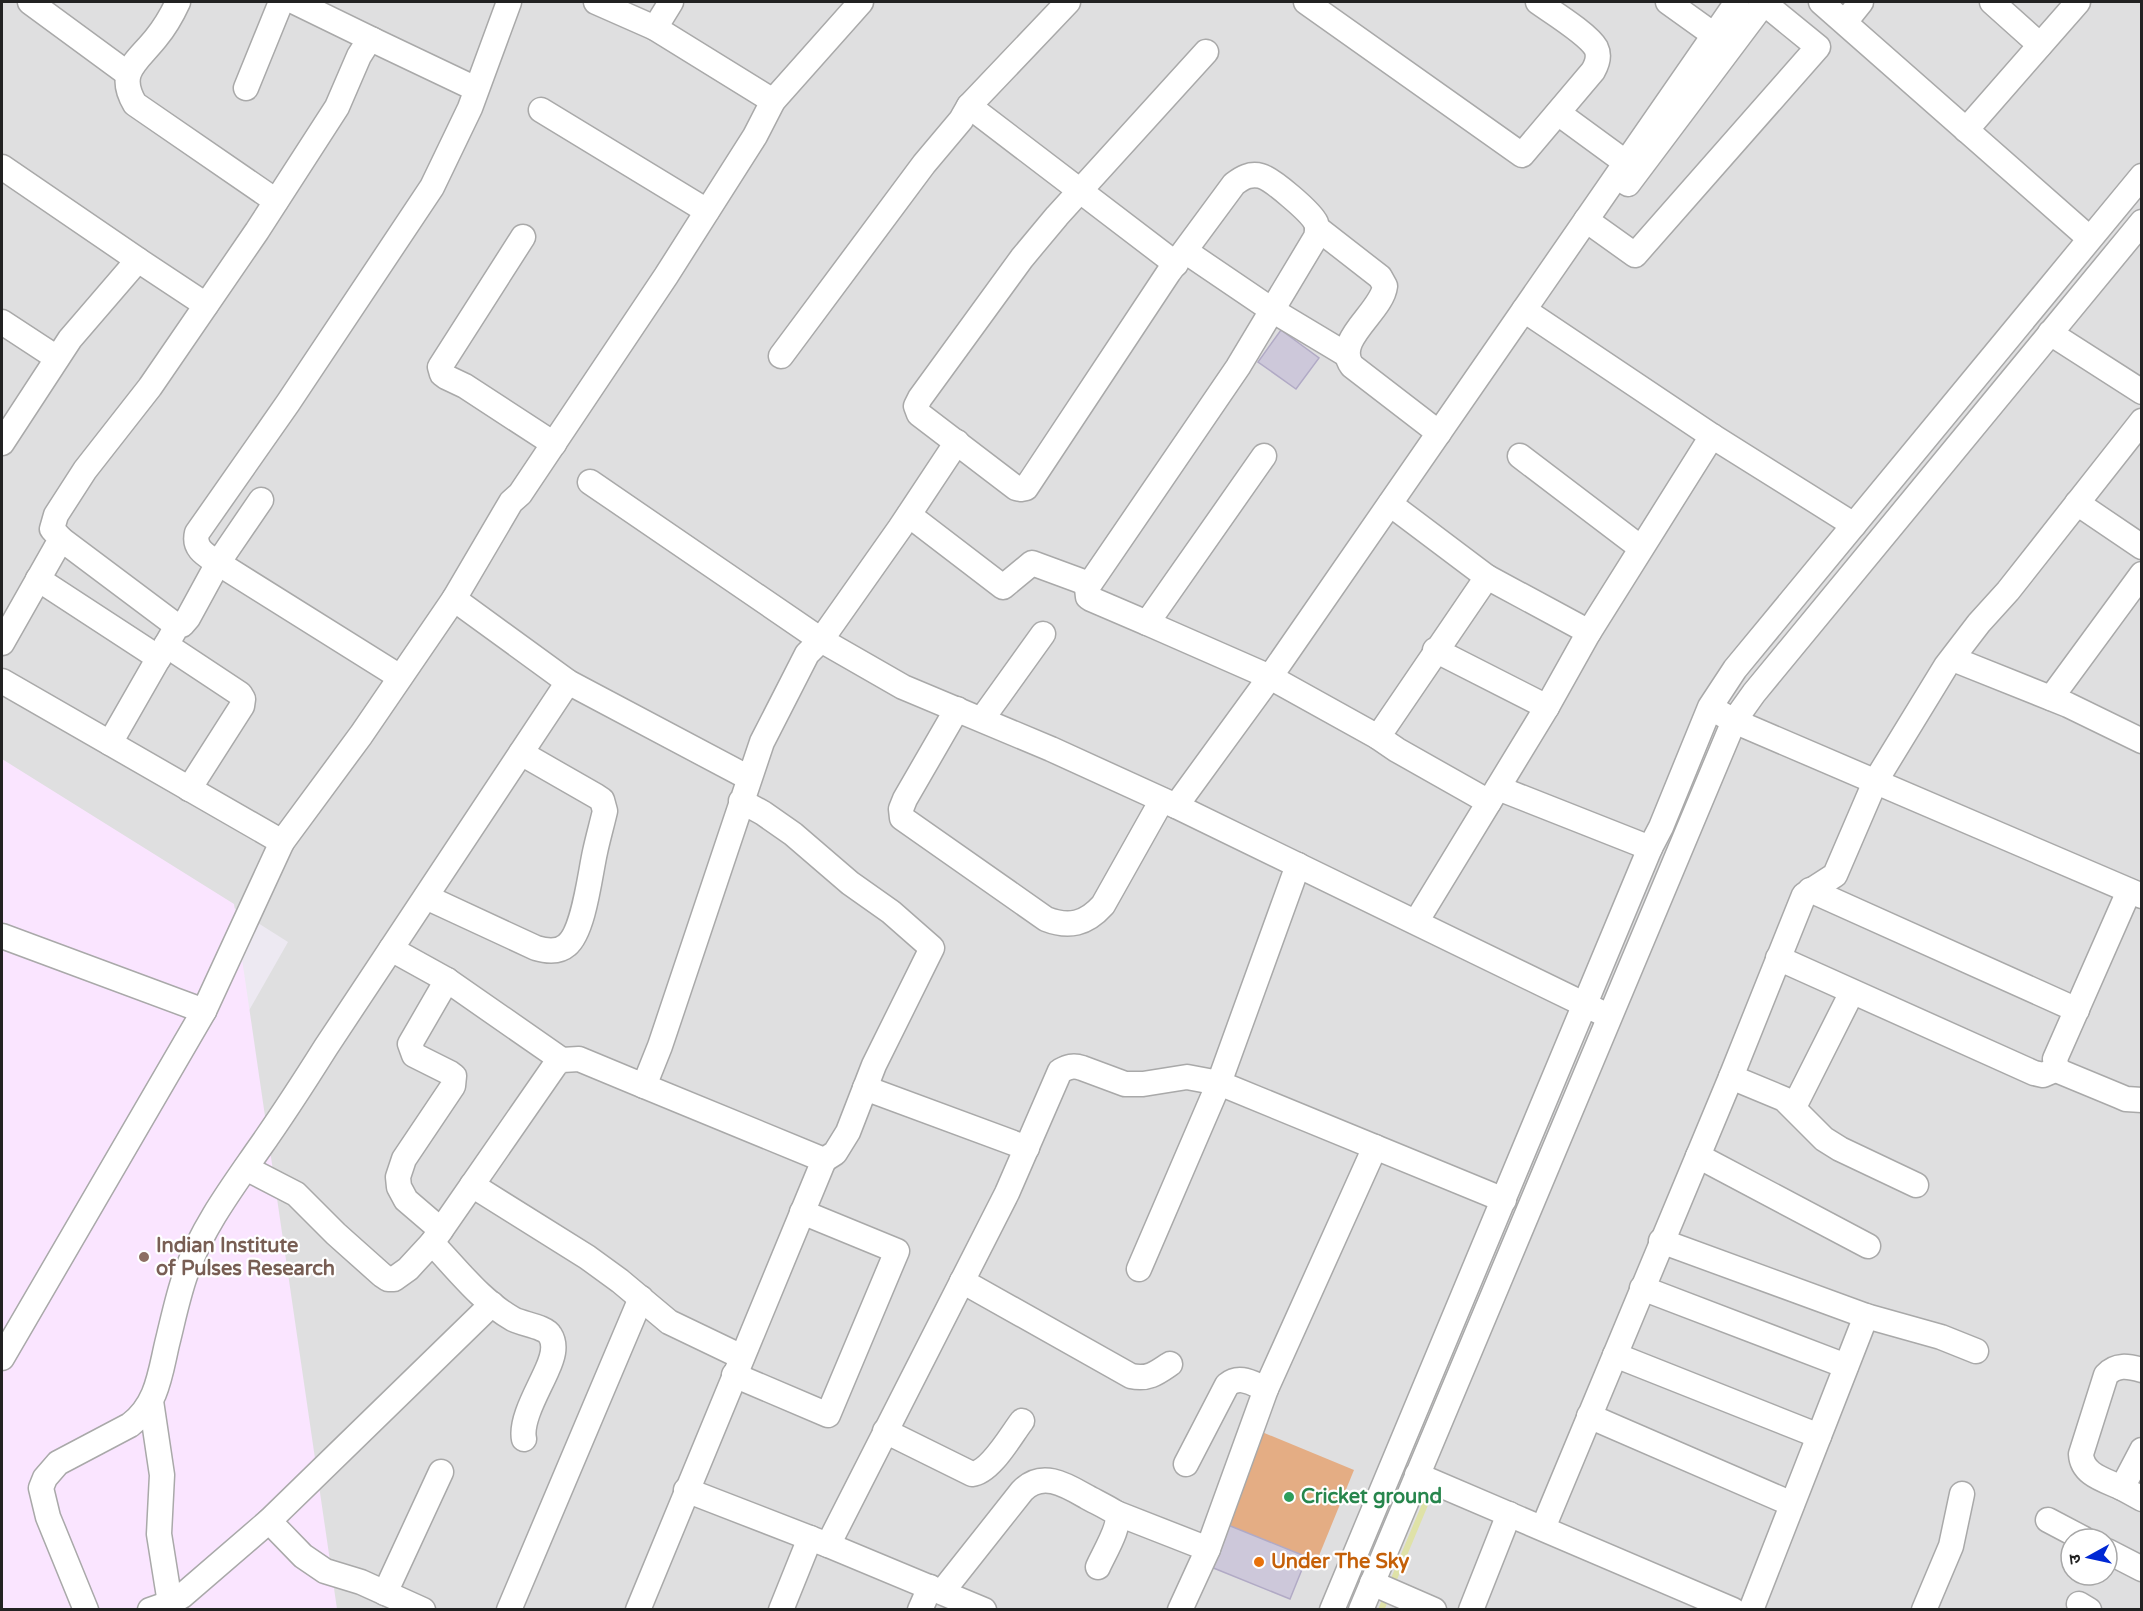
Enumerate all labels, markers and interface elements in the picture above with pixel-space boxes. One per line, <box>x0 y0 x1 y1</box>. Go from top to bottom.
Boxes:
place label: Indian Institute of Pulses Research <box>156 1234 335 1281</box>
marker: Indian Institute of Pulses Research <box>137 1250 151 1264</box>
place label: Cricket ground <box>1301 1485 1442 1509</box>
marker: Cricket ground <box>1282 1490 1296 1504</box>
north arrow <box>2059 1527 2119 1587</box>
place label: Under The Sky <box>1271 1550 1410 1574</box>
text: उ <box>2064 1552 2086 1565</box>
marker: Under The Sky <box>1252 1555 1266 1569</box>

